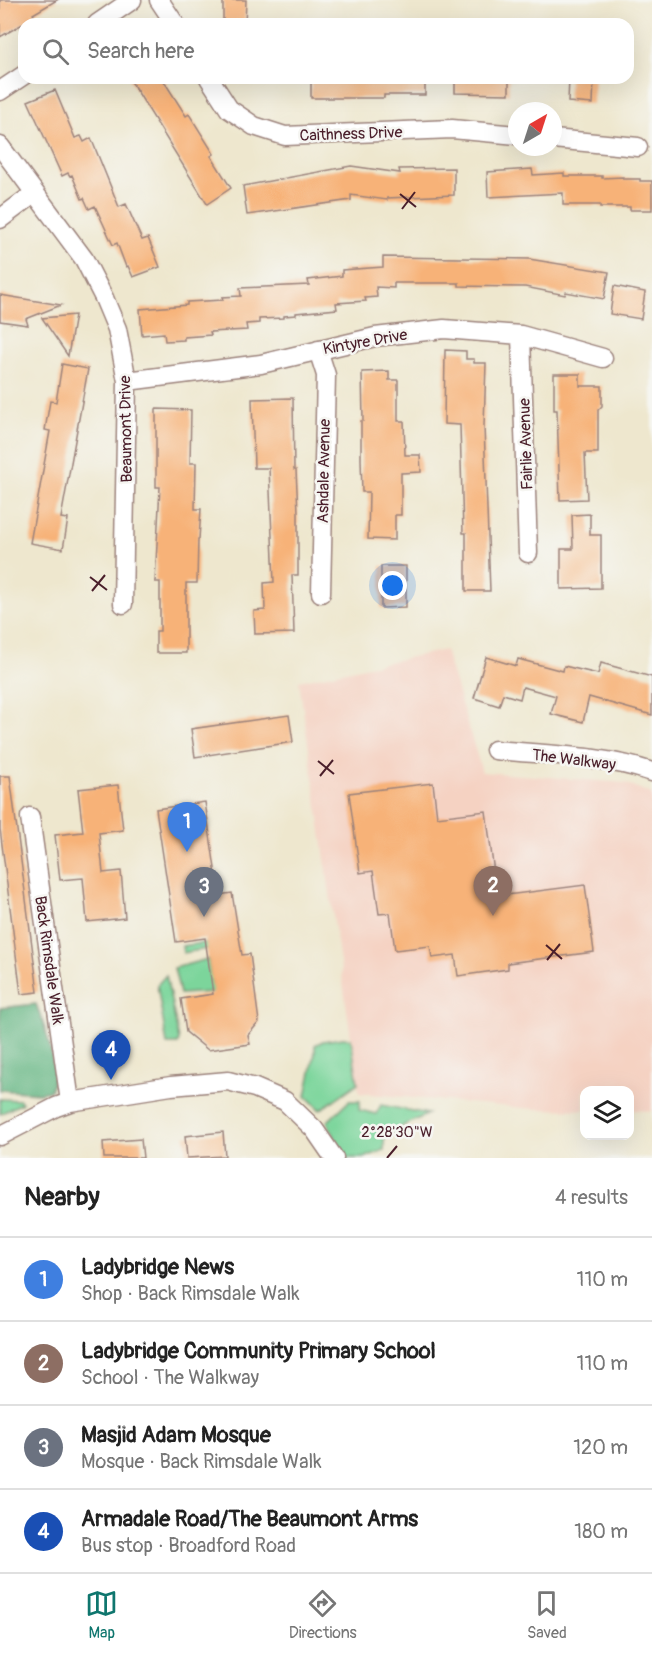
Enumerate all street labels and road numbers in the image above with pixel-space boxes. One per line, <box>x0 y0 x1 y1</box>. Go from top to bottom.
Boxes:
street label: Caithness Drive <box>299 122 403 146</box>
street label: Kintyre Drive <box>321 325 409 359</box>
street label: Beaumont Drive <box>115 375 137 483</box>
street label: Fairlie Avenue <box>514 398 538 490</box>
street label: Ashdale Avenue <box>313 418 335 524</box>
street label: The Walkway <box>531 745 617 775</box>
street label: Back Rimsdale Walk <box>30 895 68 1026</box>

